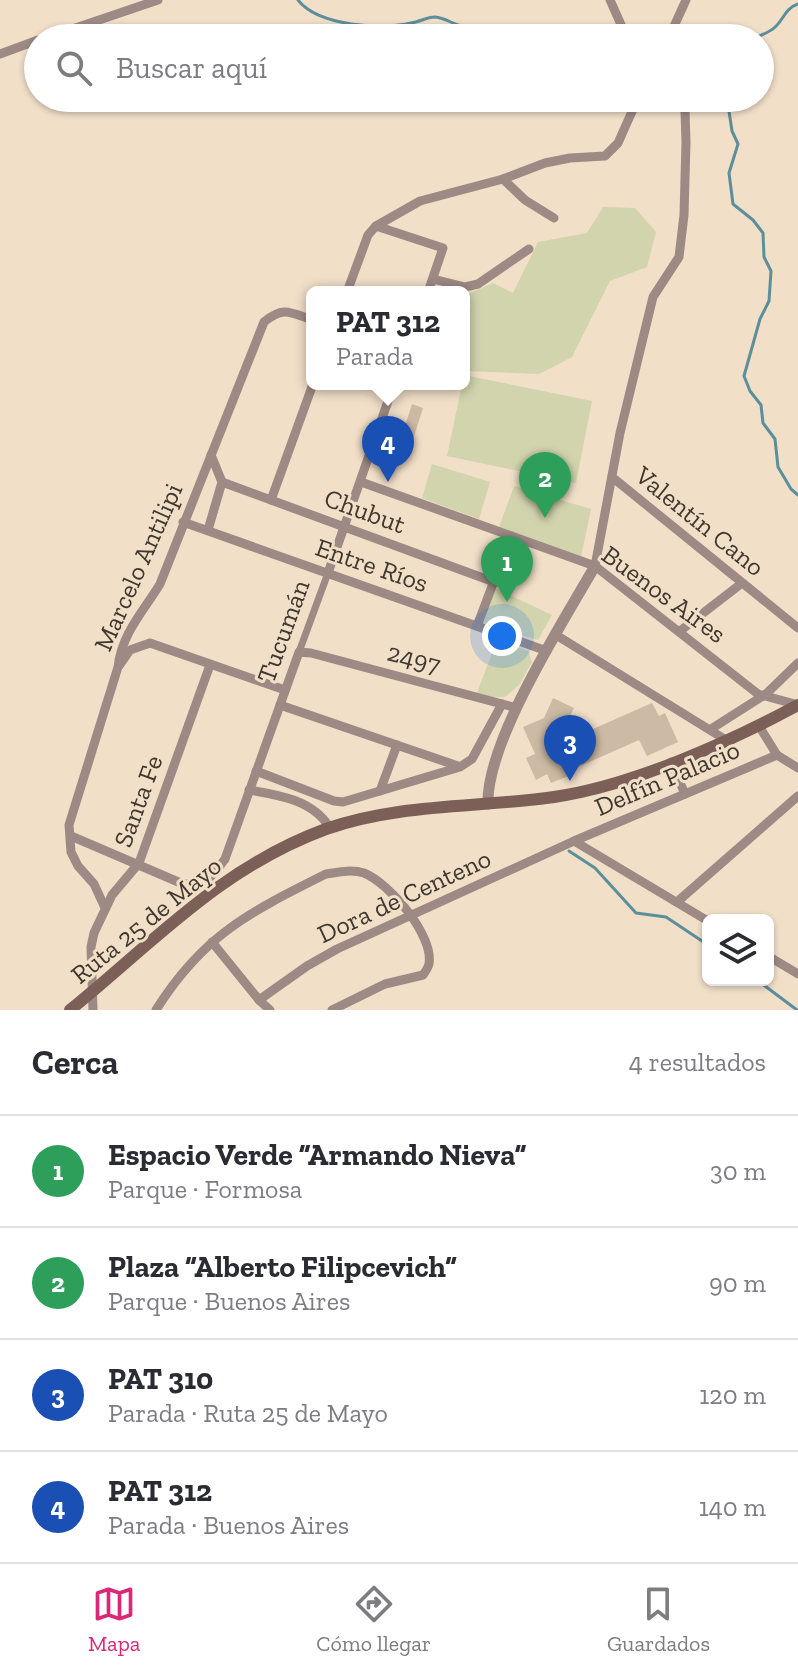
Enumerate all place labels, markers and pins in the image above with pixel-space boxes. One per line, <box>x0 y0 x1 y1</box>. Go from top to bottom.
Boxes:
pin: 4 <box>362 416 414 482</box>
pin: 2 <box>519 452 571 518</box>
pin: 1 <box>481 536 533 602</box>
pin: 3 <box>544 715 596 781</box>

